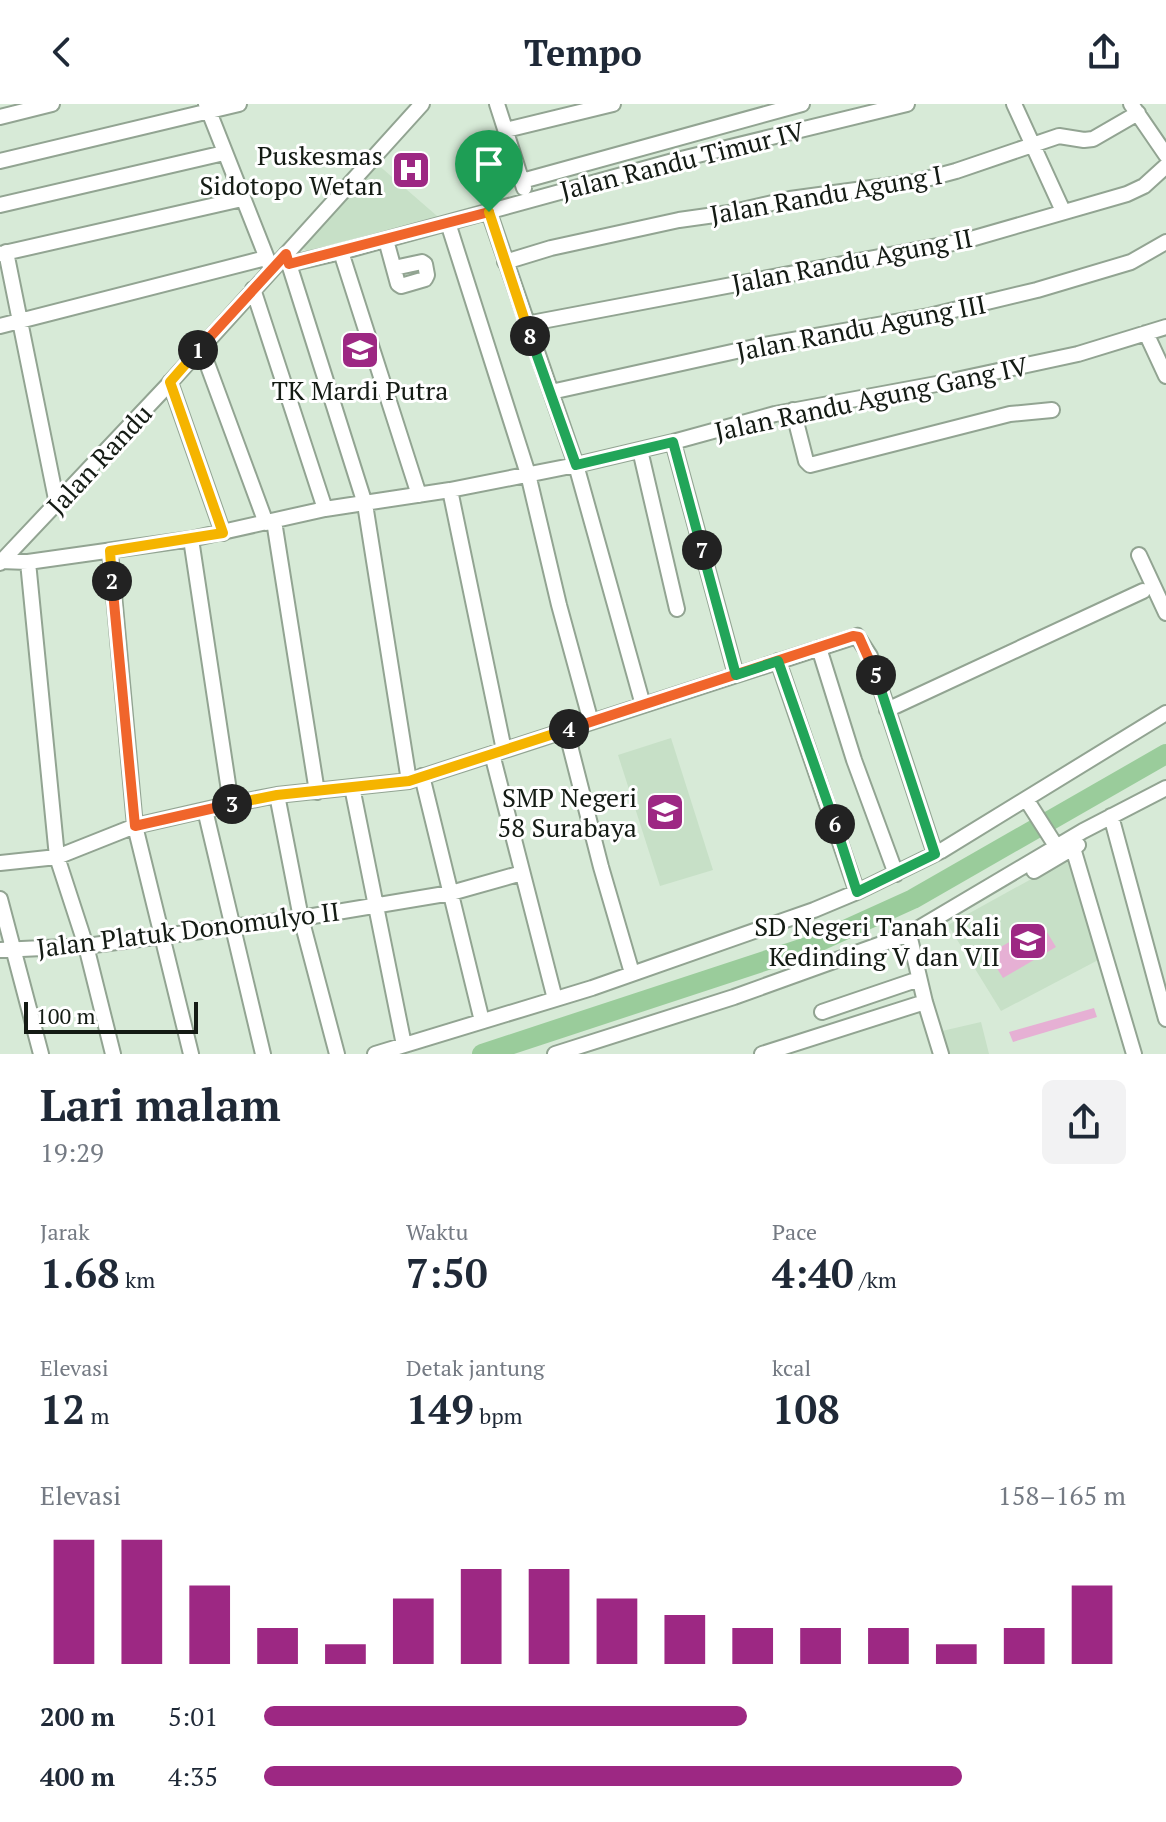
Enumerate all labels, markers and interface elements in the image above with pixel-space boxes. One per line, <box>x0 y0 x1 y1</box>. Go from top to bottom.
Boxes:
text: Tempo <box>524 29 642 76</box>
icon: back <box>40 30 84 74</box>
icon: share <box>1082 30 1126 74</box>
street label: Jalan Randu Timur IV <box>557 113 808 207</box>
pin <box>455 130 523 212</box>
place label: Puskesmas Sidotopo Wetan <box>199 138 383 202</box>
icon: arrive <box>467 142 511 186</box>
hospital icon: Puskesmas Sidotopo Wetan <box>390 149 432 191</box>
street label: Jalan Randu Agung I <box>707 157 945 231</box>
street label: Jalan Randu Agung II <box>729 220 975 300</box>
street label: Jalan Randu Agung III <box>733 286 989 368</box>
pin: 8 <box>510 316 550 356</box>
text: 8 <box>524 321 536 350</box>
school or university icon: TK Mardi Putra <box>339 329 381 371</box>
pin: 1 <box>178 330 218 370</box>
text: 1 <box>192 335 204 364</box>
street label: Jalan Randu Agung Gang IV <box>711 348 1031 448</box>
place label: TK Mardi Putra <box>272 373 448 407</box>
street label: Jalan Randu <box>39 396 159 522</box>
pin: 7 <box>682 530 722 570</box>
text: 7 <box>696 535 708 564</box>
pin: 2 <box>92 561 132 601</box>
text: 2 <box>106 566 118 595</box>
pin: 5 <box>856 655 896 695</box>
text: 5 <box>870 660 882 689</box>
pin: 4 <box>549 709 589 749</box>
text: 4 <box>563 714 575 743</box>
place label: SMP Negeri 58 Surabaya <box>497 780 637 844</box>
pin: 3 <box>212 784 252 824</box>
text: 3 <box>226 789 238 818</box>
school or university icon: SMP Negeri 58 Surabaya <box>644 791 686 833</box>
pin: 6 <box>815 804 855 844</box>
text: 6 <box>829 809 841 838</box>
street label: Jalan Platuk Donomulyo II <box>35 894 341 964</box>
place label: SD Negeri Tanah Kali Kedinding V dan VII <box>754 909 1000 973</box>
school or university icon: SD Negeri Tanah Kali Kedinding V dan VII <box>1007 920 1049 962</box>
scale bar <box>24 998 198 1034</box>
text: 100 m <box>36 1001 96 1030</box>
text: Lari malam <box>40 1075 281 1134</box>
button: share <box>1042 1080 1126 1164</box>
text: 19:29 <box>40 1135 104 1169</box>
text: Jarak <box>40 1217 90 1246</box>
text: Waktu <box>406 1217 468 1246</box>
text: Pace <box>772 1217 817 1246</box>
text: 1.68 <box>40 1246 120 1299</box>
text: 7:50 <box>406 1246 488 1299</box>
text: 4:40 <box>772 1246 854 1299</box>
text: km <box>120 1265 155 1294</box>
text: /km <box>854 1265 897 1294</box>
text: Elevasi <box>40 1353 109 1382</box>
text: Detak jantung <box>406 1353 545 1382</box>
text: kcal <box>772 1353 811 1382</box>
text: 12 <box>40 1382 85 1435</box>
text: 149 <box>406 1382 474 1435</box>
text: 108 <box>772 1382 840 1435</box>
text: m <box>85 1401 110 1430</box>
text: bpm <box>474 1401 523 1430</box>
text: Elevasi <box>40 1478 121 1512</box>
text: 158–165 m <box>998 1478 1126 1512</box>
text: 200 m <box>40 1699 115 1733</box>
text: 5:01 <box>168 1699 218 1733</box>
text: 400 m <box>40 1759 115 1793</box>
text: 4:35 <box>168 1759 218 1793</box>

